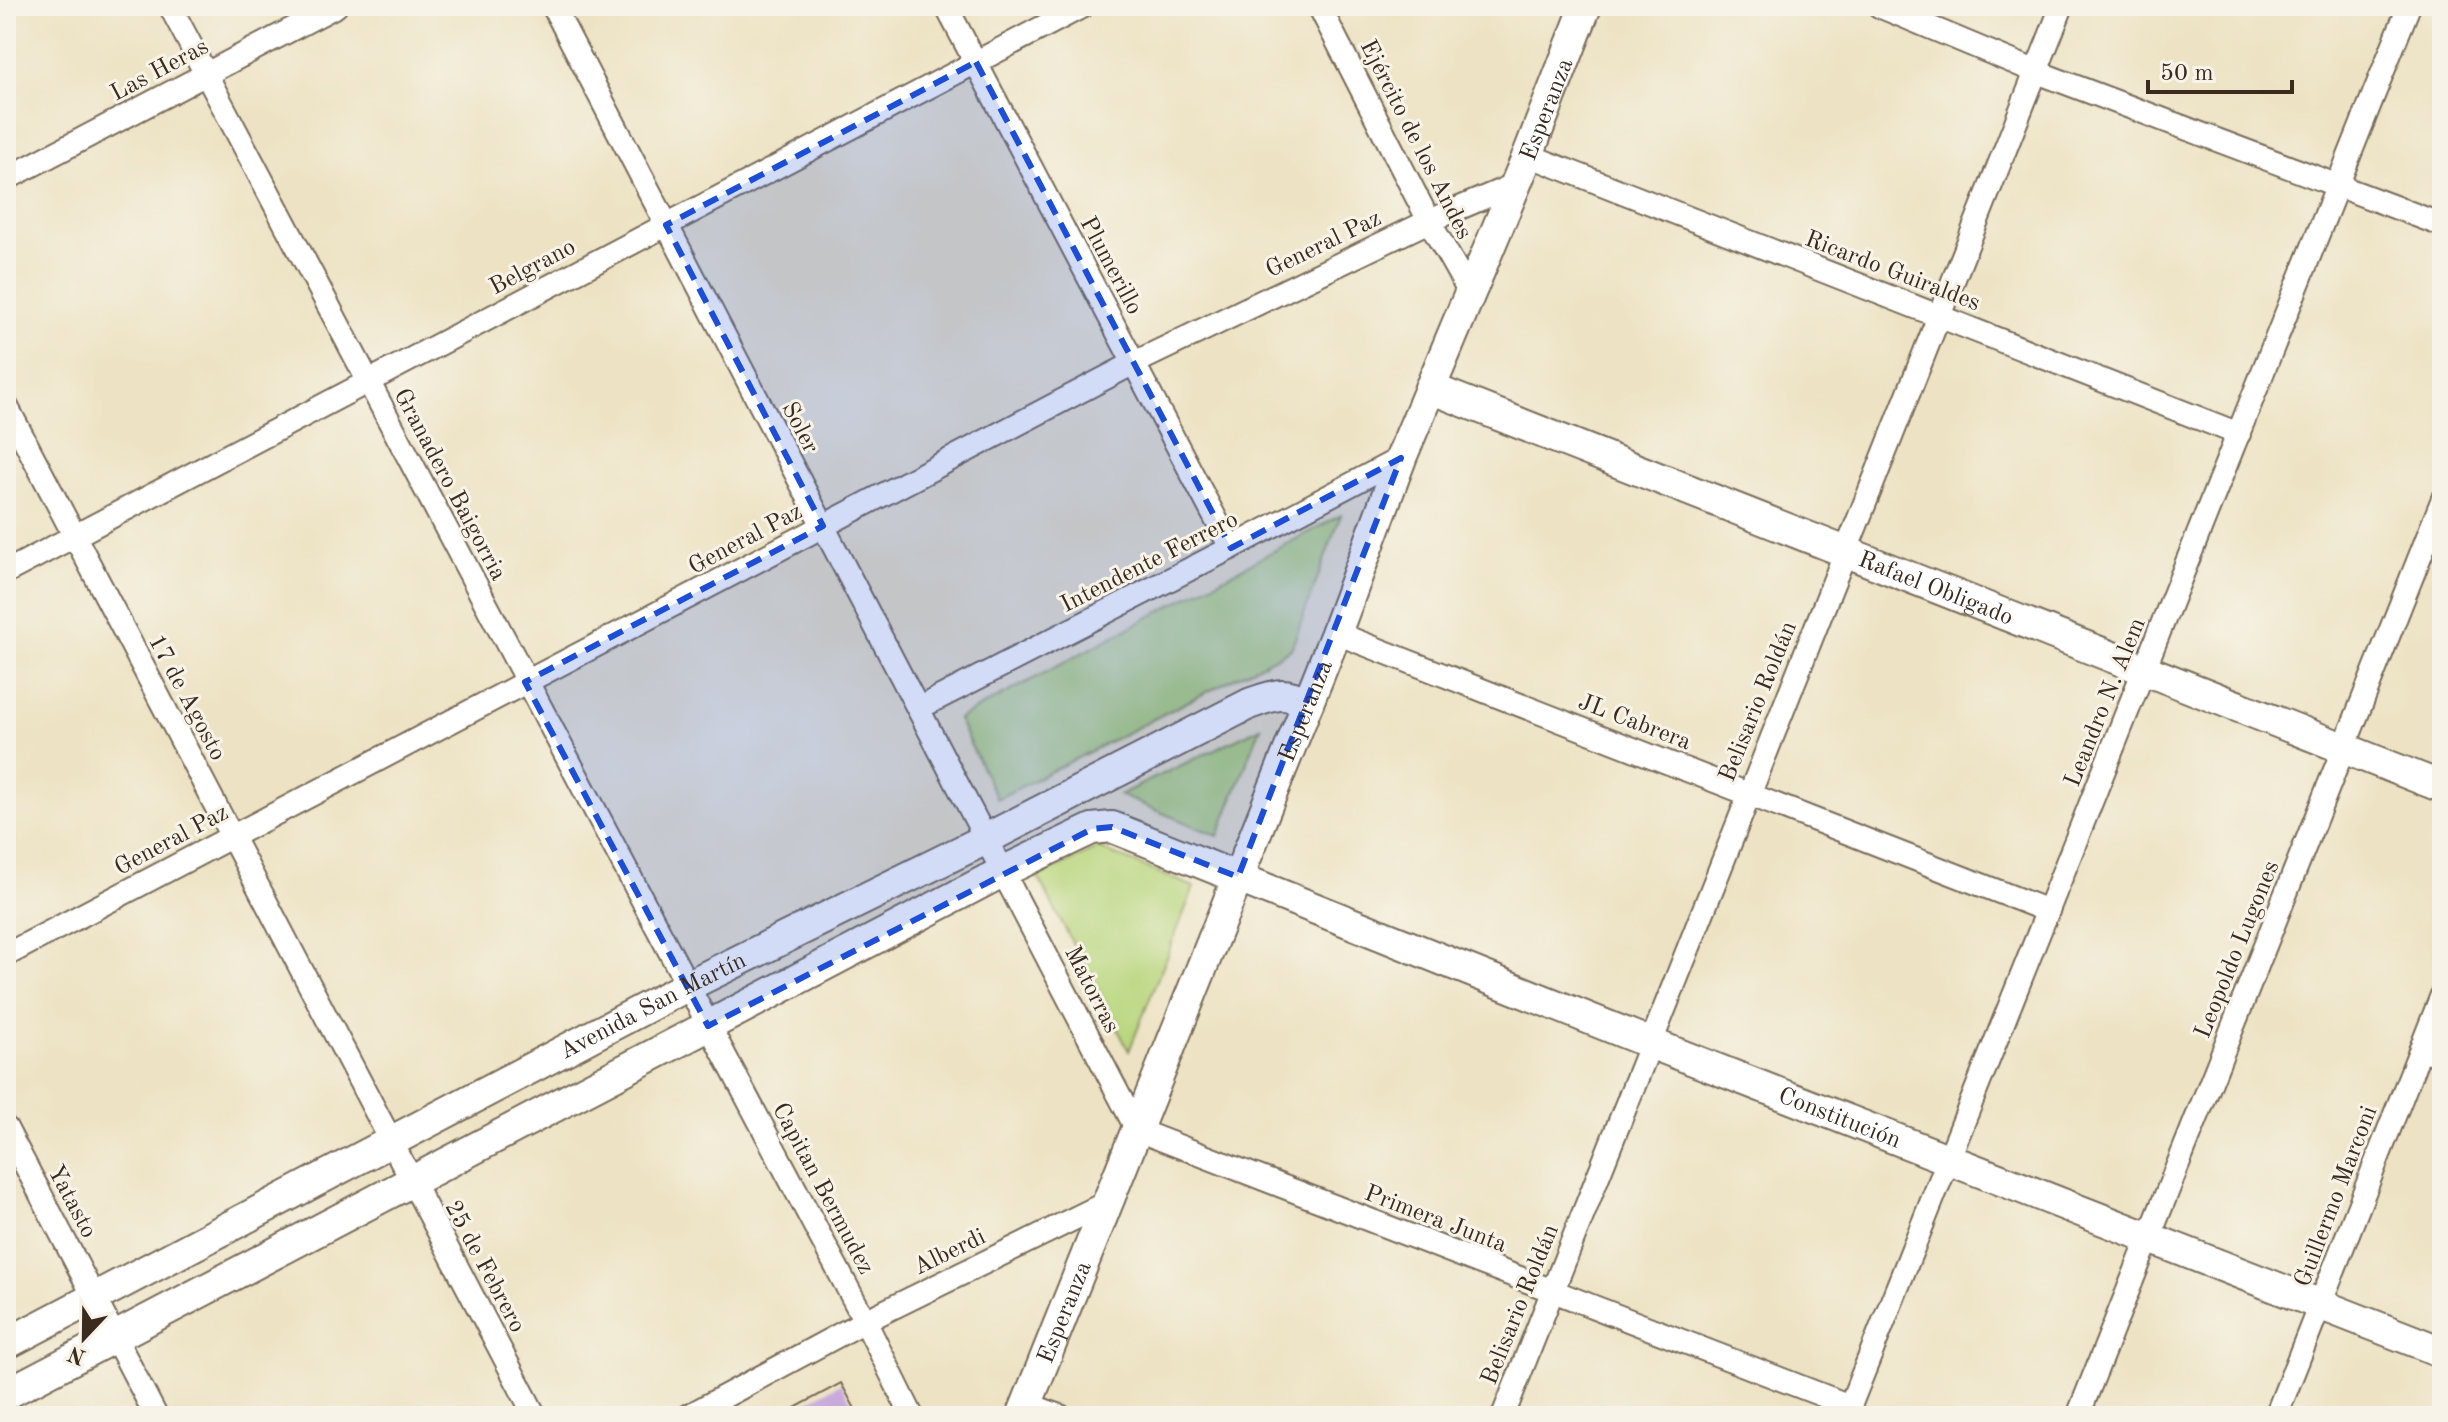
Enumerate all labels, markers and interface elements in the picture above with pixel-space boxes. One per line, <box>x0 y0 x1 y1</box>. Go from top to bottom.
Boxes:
street label: Las Heras <box>107 35 213 107</box>
street label: Ejército de los Andes <box>1355 36 1476 243</box>
scale bar <box>2148 44 2292 94</box>
street label: Esperanza <box>1517 55 1578 164</box>
text: 50 m <box>2160 62 2214 86</box>
street label: General Paz <box>1262 207 1385 283</box>
street label: Plumerillo <box>1075 213 1146 319</box>
street label: Ricardo Guiraldes <box>1801 227 1983 316</box>
street label: Belgrano <box>486 235 580 300</box>
street label: Granadero Baigorria <box>388 385 510 585</box>
street label: Soler <box>776 398 822 458</box>
street label: General Paz <box>685 500 807 580</box>
street label: Intendente Ferrero <box>1057 508 1242 618</box>
street label: Rafael Obligado <box>1854 548 2016 631</box>
street label: Leandro N. Alem <box>2061 615 2151 791</box>
street label: Belisario Roldán <box>1716 618 1802 785</box>
street label: 17 de Agosto <box>143 631 229 765</box>
street label: Esperanza <box>1276 657 1338 766</box>
street label: JL Cabrera <box>1575 690 1694 755</box>
street label: General Paz <box>111 801 233 881</box>
street label: Leopoldo Lugones <box>2191 858 2284 1042</box>
street label: Matorras <box>1059 942 1123 1037</box>
street label: Avenida San Martín <box>556 949 750 1065</box>
street label: Constitución <box>1775 1084 1904 1154</box>
street label: Capitan Bermudez <box>767 1099 877 1279</box>
street label: Guillermo Marconi <box>2291 1103 2382 1291</box>
street label: Yatasto <box>42 1162 100 1242</box>
street label: Primera Junta <box>1361 1182 1510 1258</box>
street label: 25 de Febrero <box>440 1197 529 1337</box>
street label: Belisario Roldán <box>1478 1221 1564 1388</box>
street label: Alberdi <box>910 1225 990 1280</box>
street label: Esperanza <box>1034 1258 1097 1367</box>
north arrow <box>44 1298 124 1378</box>
text: N <box>65 1341 89 1368</box>

